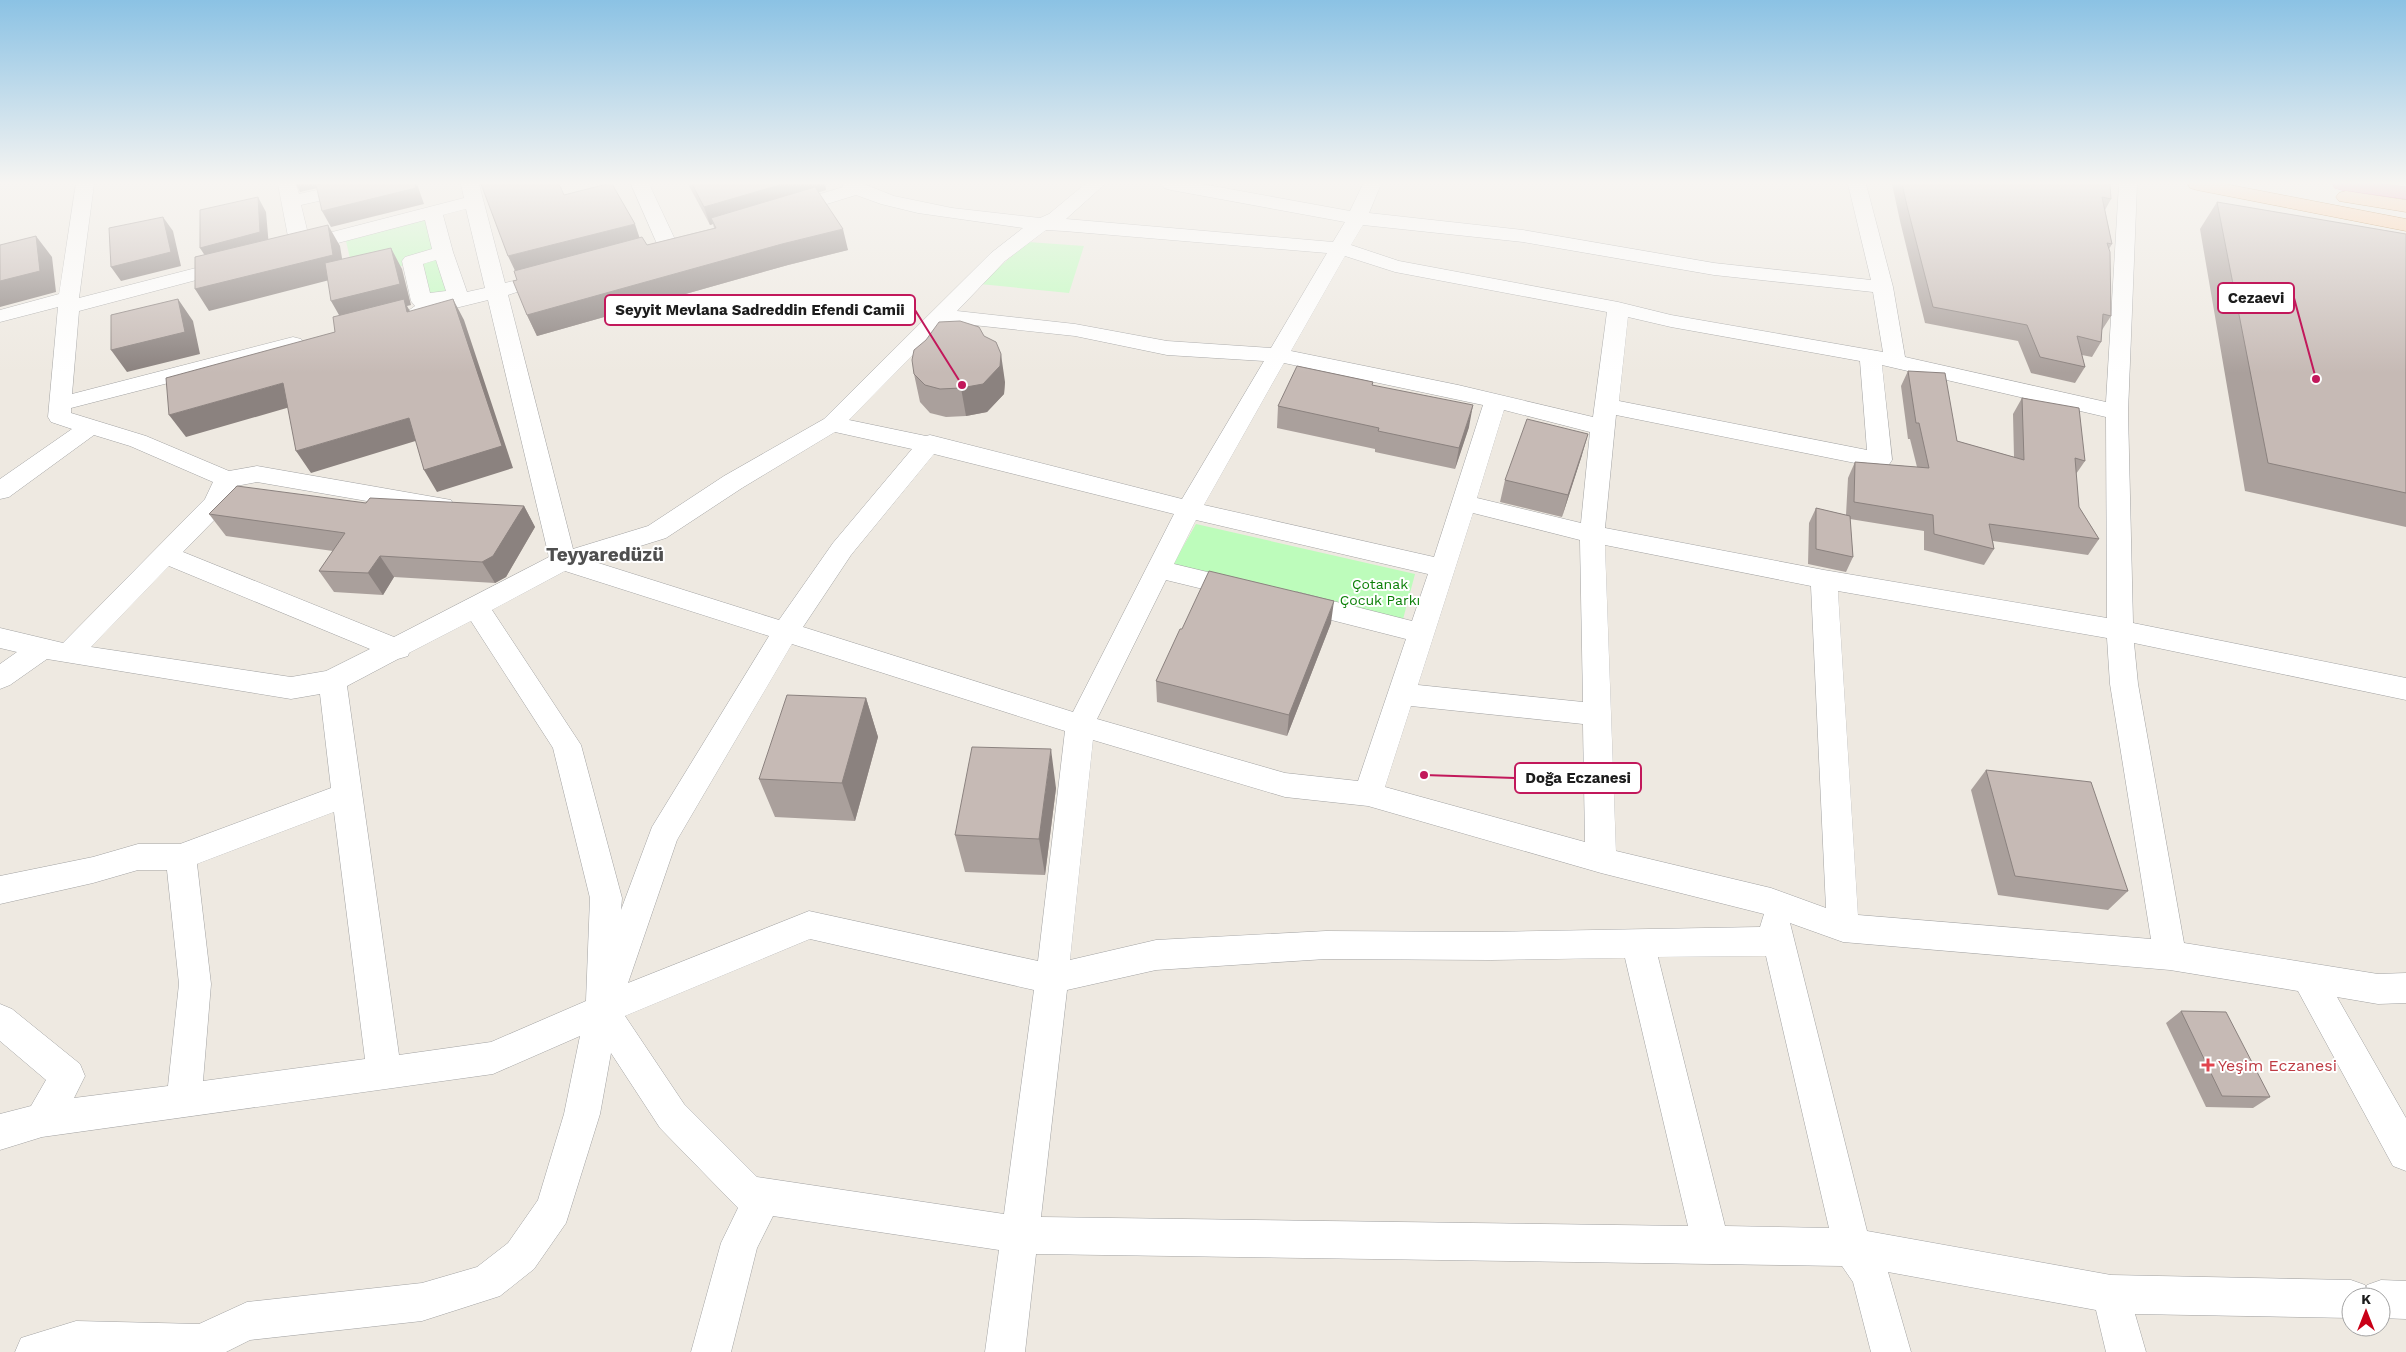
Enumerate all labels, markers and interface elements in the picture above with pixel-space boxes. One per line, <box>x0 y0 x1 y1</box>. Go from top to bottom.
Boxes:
callout: Cezaevi <box>2218 283 2294 313</box>
text: Cezaevi <box>2228 289 2284 307</box>
callout: Seyyit Mevlana Sadreddin Efendi Camii <box>605 295 915 325</box>
text: Seyyit Mevlana Sadreddin Efendi Camii <box>615 301 905 319</box>
district label: Teyyaredüzü <box>546 543 664 566</box>
park label: Çotanak Çocuk Parkı <box>1340 576 1420 608</box>
callout: Doğa Eczanesi <box>1515 763 1641 793</box>
text: Doğa Eczanesi <box>1525 769 1631 787</box>
place label: Yeşim Eczanesi <box>2218 1056 2337 1075</box>
marker: Yeşim Eczanesi <box>2202 1059 2214 1071</box>
north arrow <box>2341 1287 2391 1337</box>
text: K <box>2361 1291 2371 1307</box>

